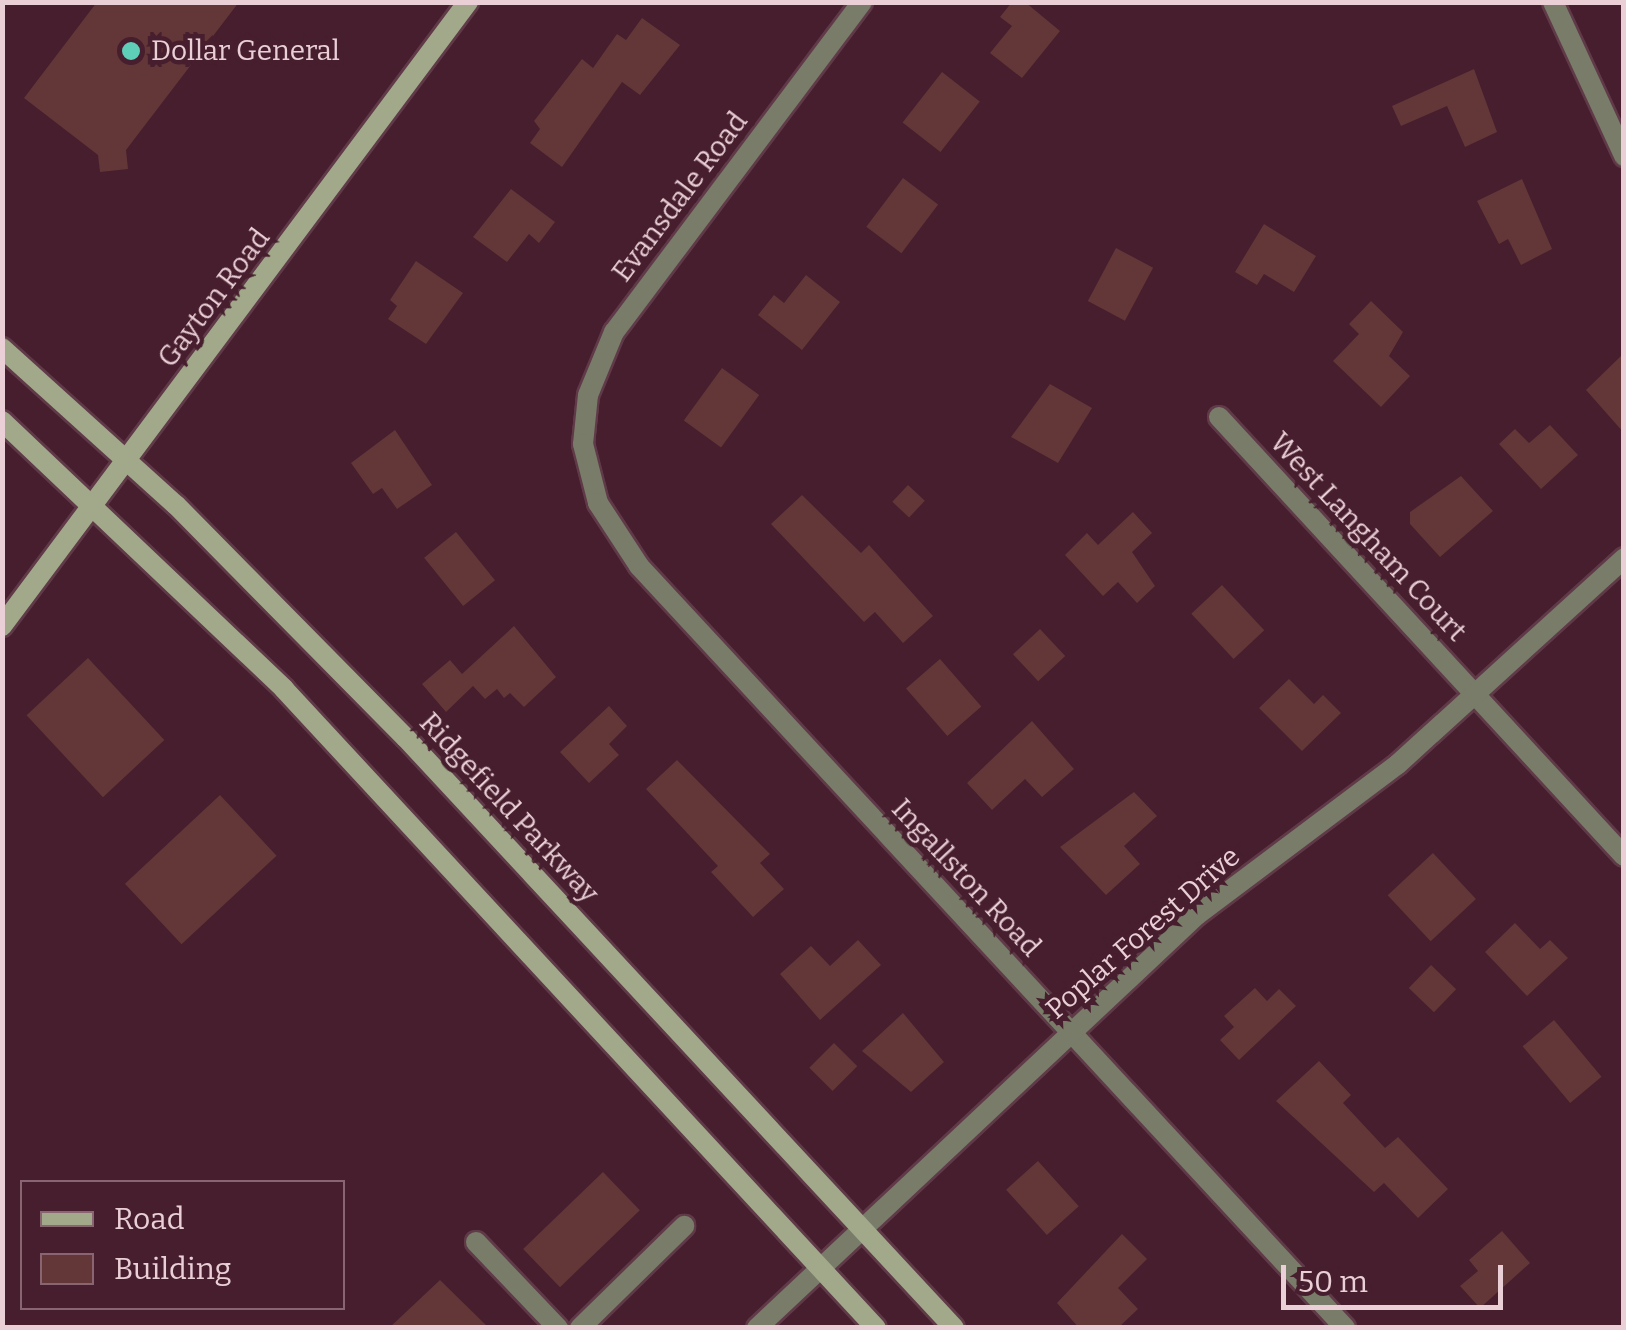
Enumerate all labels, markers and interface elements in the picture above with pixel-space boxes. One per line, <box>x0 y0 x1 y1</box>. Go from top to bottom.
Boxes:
place label: Dollar General <box>151 34 340 68</box>
marker: Dollar General <box>120 40 142 62</box>
street label: Evansdale Road <box>605 106 755 288</box>
street label: Gayton Road <box>151 222 277 374</box>
street label: West Langham Court <box>1263 426 1473 648</box>
street label: Ridgefield Parkway <box>412 706 606 910</box>
street label: Ingallston Road <box>885 792 1047 964</box>
street label: Poplar Forest Drive <box>1039 840 1247 1026</box>
legend <box>20 1180 345 1310</box>
text: Road <box>114 1201 185 1237</box>
scale bar <box>1286 1245 1508 1307</box>
text: Building <box>114 1251 232 1287</box>
text: 50 m <box>1298 1264 1368 1300</box>

